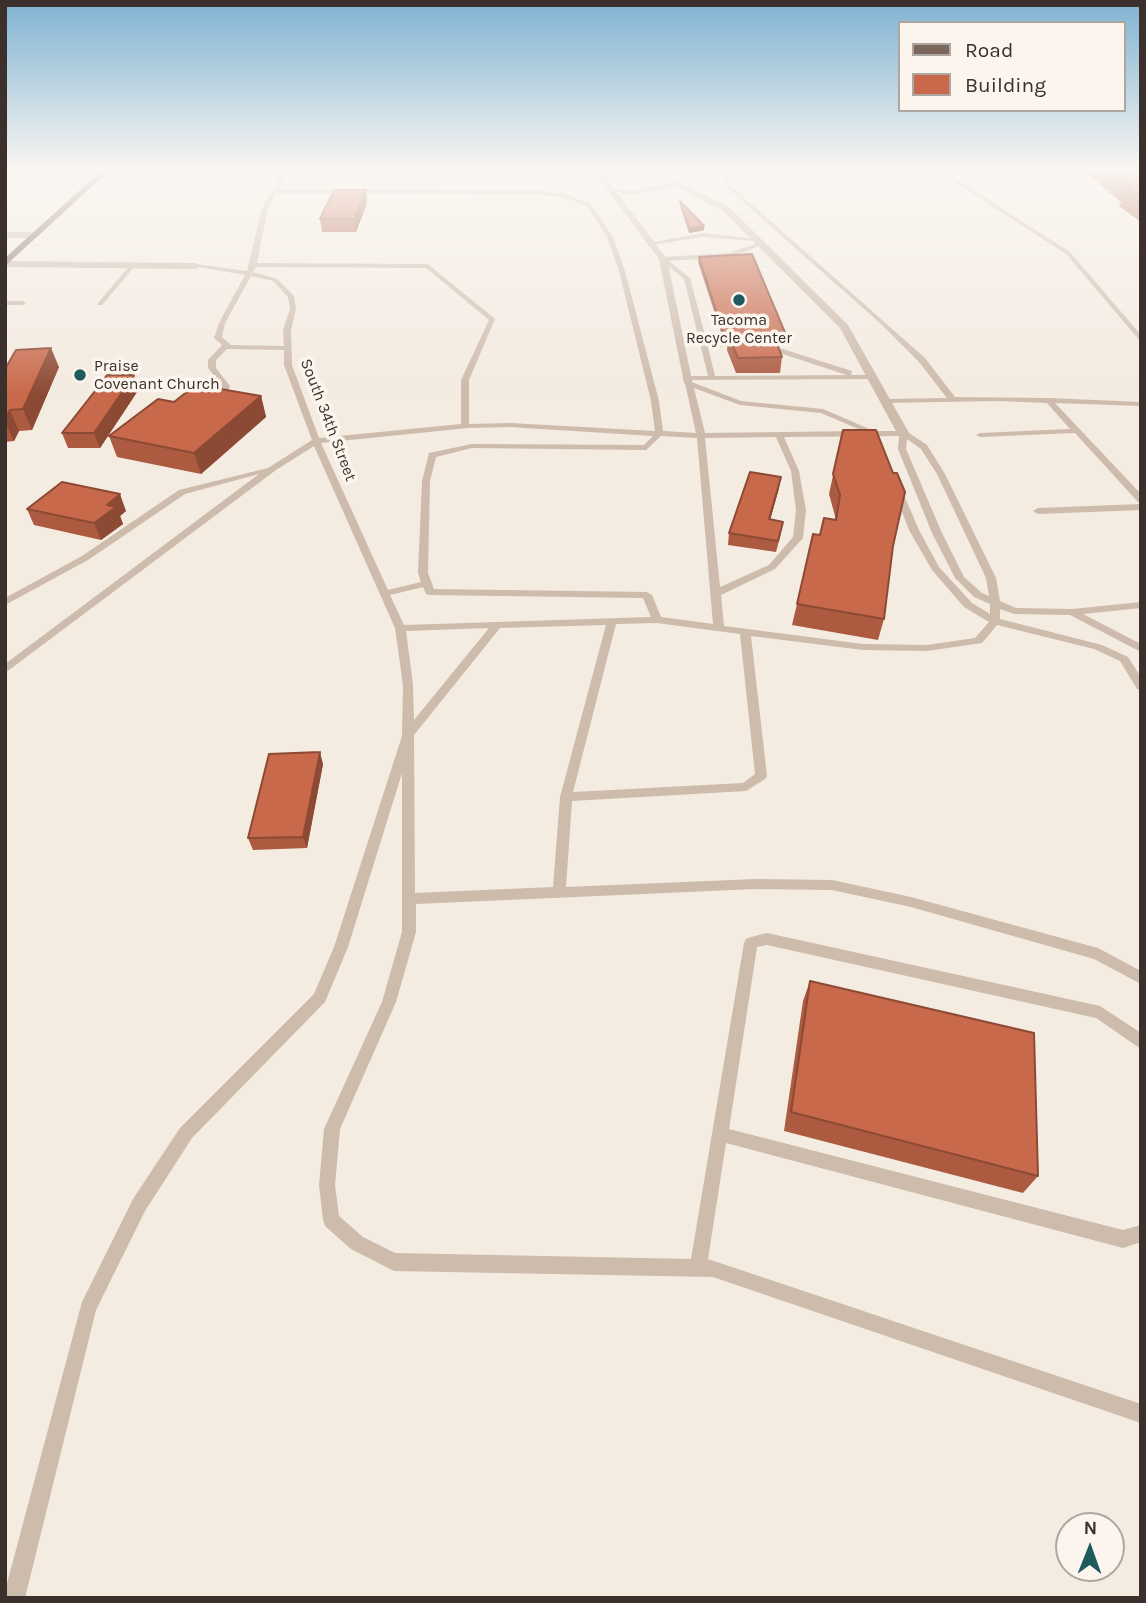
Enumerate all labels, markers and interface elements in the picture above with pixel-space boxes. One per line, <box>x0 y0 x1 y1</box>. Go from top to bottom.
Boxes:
legend <box>898 21 1125 112</box>
text: Road <box>965 38 1013 62</box>
text: Building <box>965 73 1046 97</box>
marker: Tacoma Recycle Center <box>731 292 747 308</box>
place label: Tacoma Recycle Center <box>686 310 792 348</box>
place label: Praise Covenant Church <box>94 356 220 394</box>
street label: South 34th Street <box>296 356 360 484</box>
marker: Praise Covenant Church <box>72 367 88 383</box>
north arrow <box>1055 1512 1125 1582</box>
text: N <box>1083 1517 1097 1539</box>

